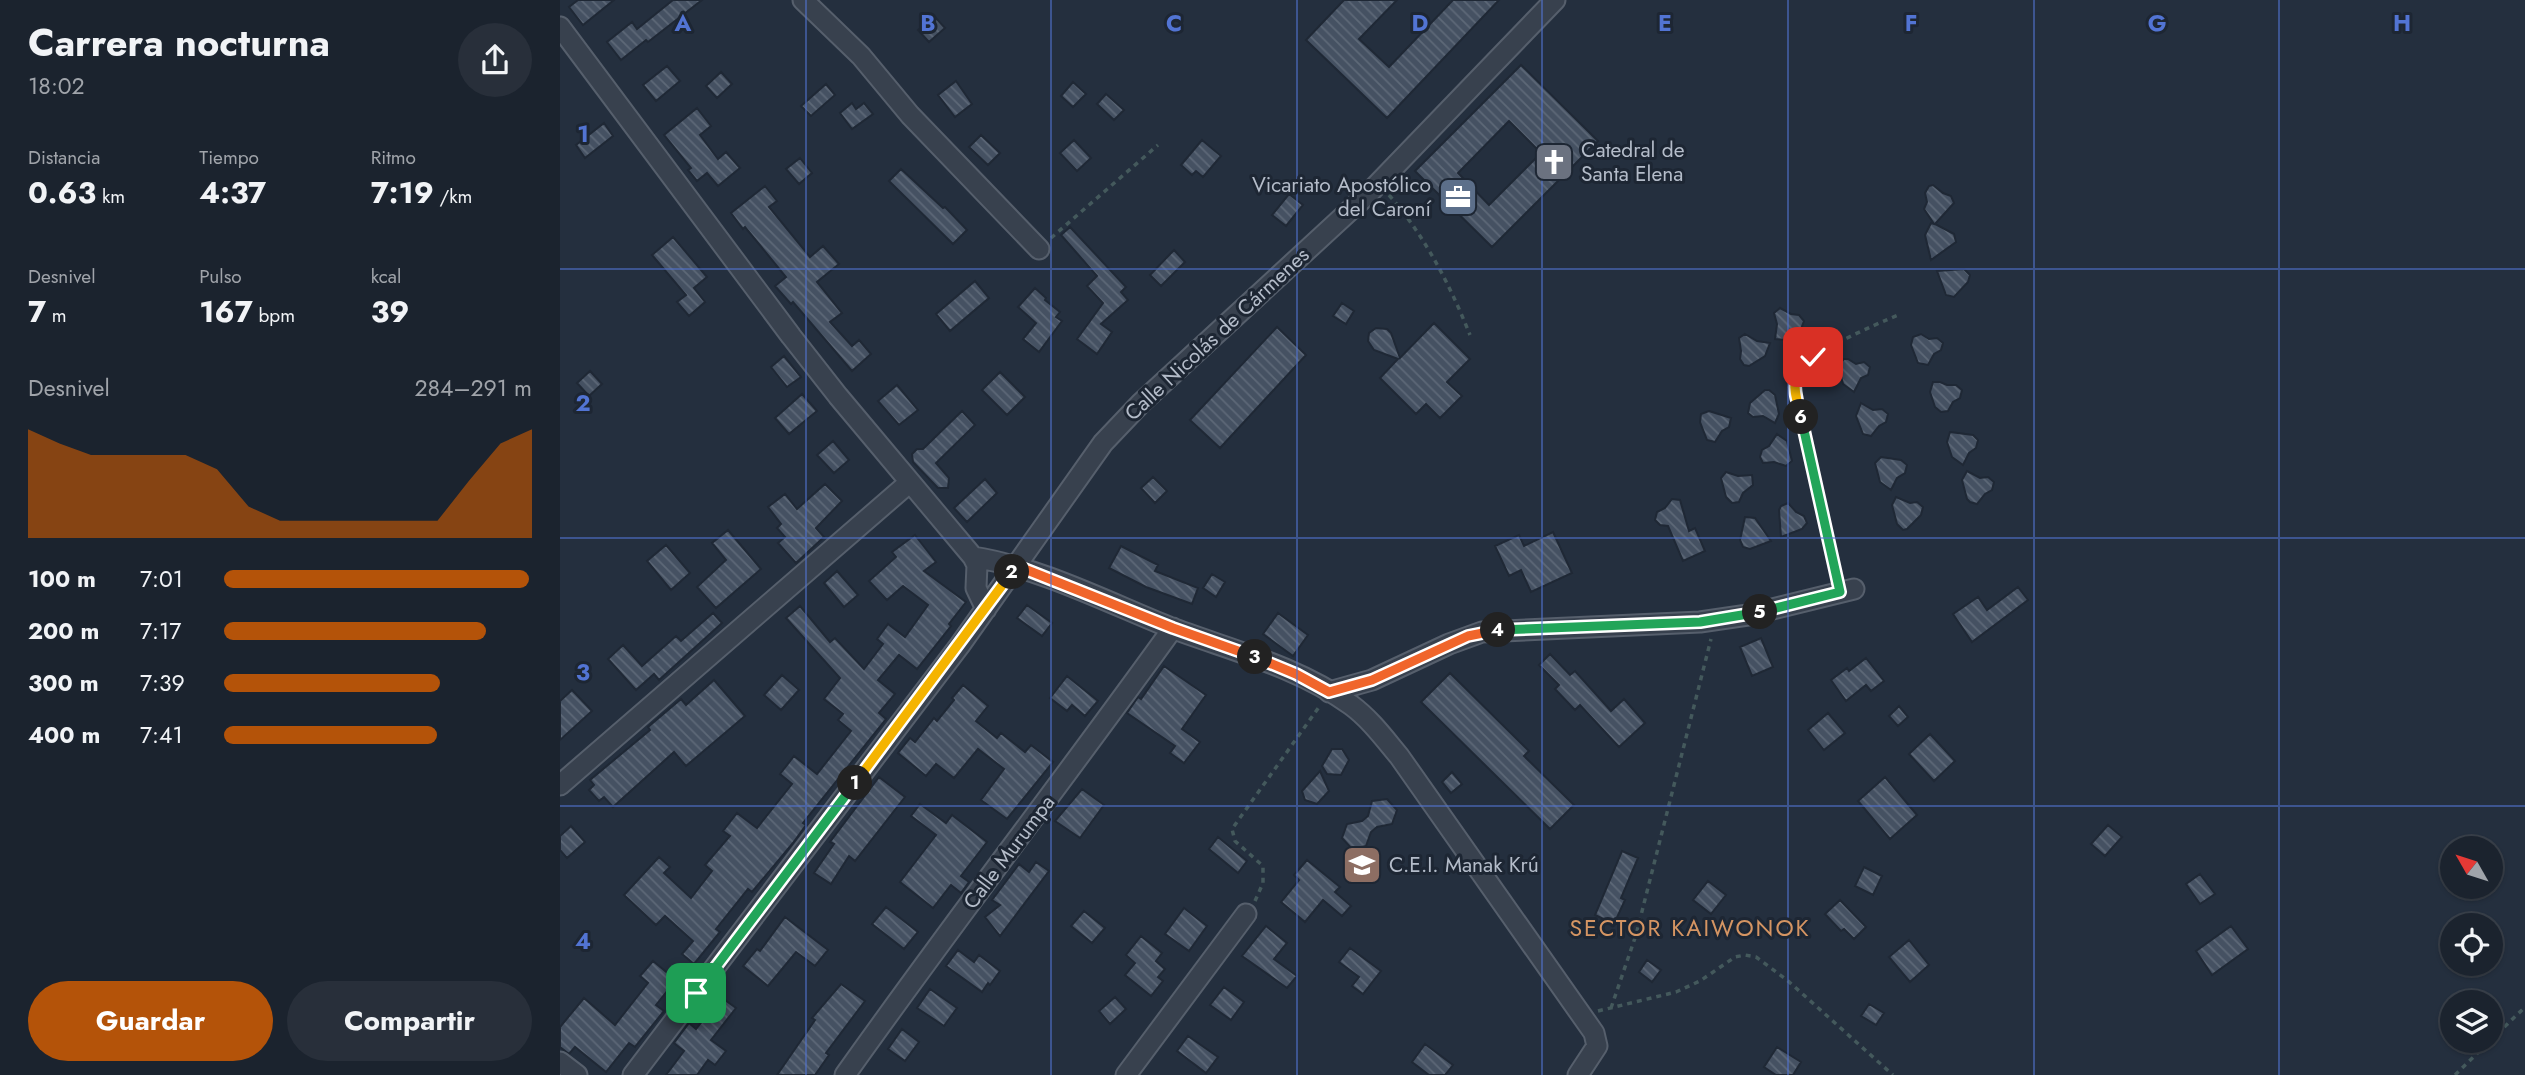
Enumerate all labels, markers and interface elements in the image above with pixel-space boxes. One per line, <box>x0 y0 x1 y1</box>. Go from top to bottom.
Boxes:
text: A <box>674 6 692 40</box>
text: B <box>920 6 936 40</box>
text: C <box>1166 6 1182 40</box>
text: D <box>1412 6 1429 40</box>
text: E <box>1658 6 1672 40</box>
text: F <box>1905 6 1917 40</box>
text: G <box>2148 6 2166 40</box>
text: H <box>2393 6 2411 40</box>
text: Carrera nocturna <box>28 15 330 70</box>
button: share <box>458 23 532 97</box>
text: 18:02 <box>28 69 85 103</box>
text: 1 <box>577 117 589 151</box>
place label: Catedral de Santa Elena <box>1581 135 1685 189</box>
church icon: Catedral de Santa Elena <box>1533 141 1575 183</box>
text: Distancia <box>28 144 100 171</box>
text: Tiempo <box>199 144 259 171</box>
text: Ritmo <box>371 144 416 171</box>
place label: Vicariato Apostólico del Caroní <box>1252 170 1433 224</box>
text: 0.63 <box>28 171 96 214</box>
text: 4:37 <box>199 171 266 214</box>
text: 7:19 <box>371 171 434 214</box>
office icon: Vicariato Apostólico del Caroní <box>1437 176 1479 218</box>
text: km <box>96 183 125 210</box>
text: /km <box>434 183 472 210</box>
street label: Calle Nicolás de Cármenes <box>1118 240 1316 428</box>
text: Desnivel <box>28 263 96 290</box>
text: Pulso <box>199 263 242 290</box>
text: kcal <box>371 263 401 290</box>
text: 7 <box>28 290 46 333</box>
text: 167 <box>199 290 253 333</box>
text: 39 <box>371 290 409 333</box>
text: m <box>46 302 67 329</box>
text: bpm <box>253 302 295 329</box>
pin <box>1783 327 1843 387</box>
icon: check <box>1794 338 1832 376</box>
text: Desnivel <box>28 371 110 405</box>
text: 284–291 m <box>414 371 532 405</box>
text: 2 <box>575 386 591 420</box>
pin: 6 <box>1784 400 1818 434</box>
text: 6 <box>1794 403 1807 430</box>
pin: 2 <box>994 554 1030 590</box>
text: 2 <box>1005 558 1018 585</box>
text: 100 m <box>28 562 96 596</box>
text: 7:01 <box>140 562 183 596</box>
pin: 5 <box>1742 594 1778 630</box>
text: 5 <box>1753 598 1766 625</box>
pin: 4 <box>1480 612 1516 648</box>
text: 200 m <box>28 614 99 648</box>
text: 7:17 <box>140 614 181 648</box>
text: 4 <box>1491 616 1504 643</box>
pin: 3 <box>1238 640 1272 674</box>
text: 3 <box>1249 643 1260 670</box>
text: 3 <box>576 655 590 689</box>
text: 300 m <box>28 666 99 700</box>
text: 7:39 <box>140 666 185 700</box>
text: 400 m <box>28 718 100 752</box>
text: 7:41 <box>140 718 183 752</box>
pin: 1 <box>838 766 872 800</box>
text: 1 <box>850 769 859 796</box>
street label: Calle Murumpa <box>956 789 1062 915</box>
north arrow <box>2440 836 2502 900</box>
map controls <box>2440 836 2503 1053</box>
school or university icon: C.E.I. Manak Krú <box>1341 844 1383 886</box>
place label: C.E.I. Manak Krú <box>1389 850 1539 880</box>
district label: SECTOR KAIWONOK <box>1569 911 1811 945</box>
button: locate <box>2440 913 2503 976</box>
text: 4 <box>575 924 591 958</box>
pin <box>666 963 726 1023</box>
icon: arrive <box>677 974 715 1012</box>
button: Guardar <box>28 981 273 1061</box>
button: Compartir <box>287 981 532 1061</box>
button: layers <box>2440 990 2503 1053</box>

